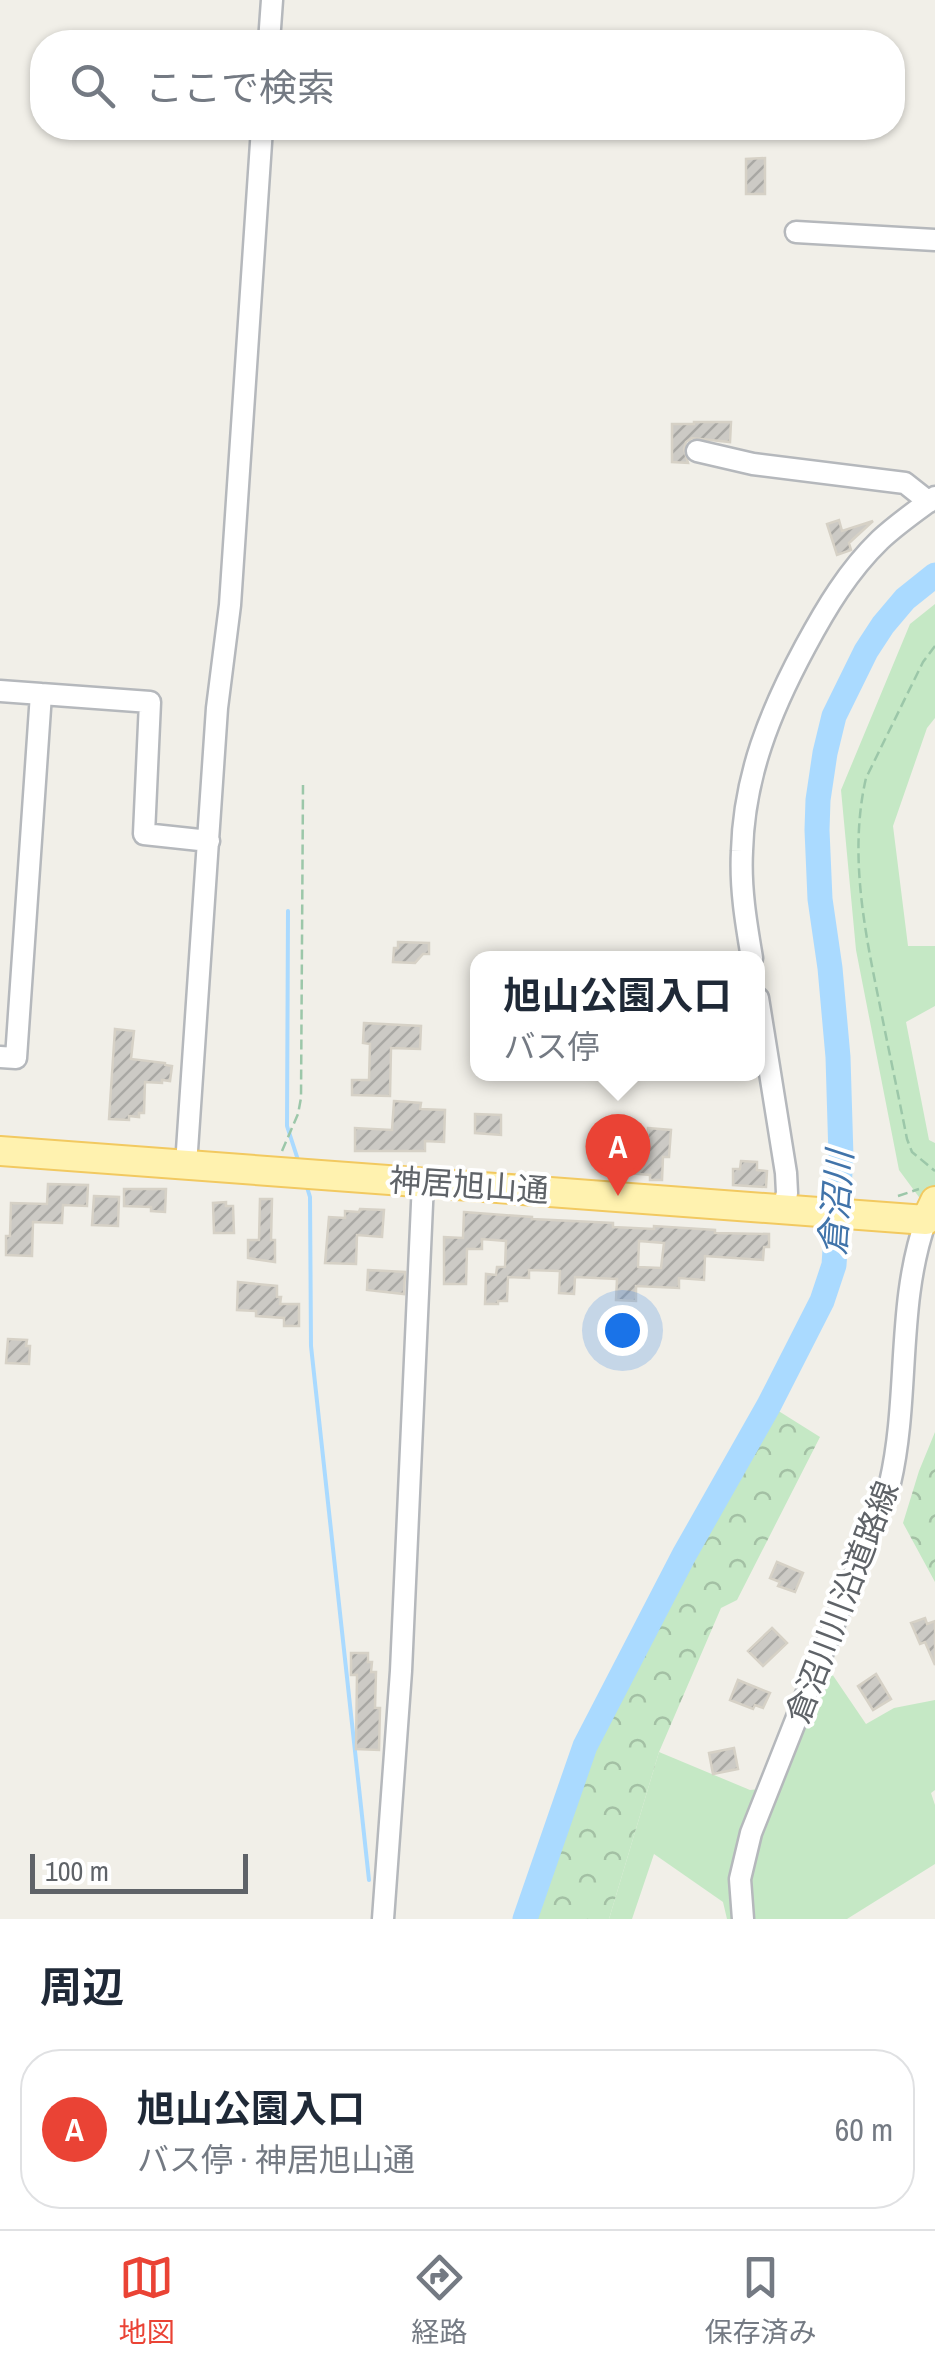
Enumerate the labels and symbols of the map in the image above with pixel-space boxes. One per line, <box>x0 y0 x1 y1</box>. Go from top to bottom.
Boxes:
pin: A <box>586 1114 650 1196</box>
water label: 倉沼川 <box>809 1145 863 1257</box>
street label: 神居旭山通 <box>388 1158 550 1212</box>
your location <box>597 1305 648 1356</box>
street label: 倉沼川川沿道路線 <box>776 1475 908 1729</box>
scale bar <box>30 1849 248 1894</box>

